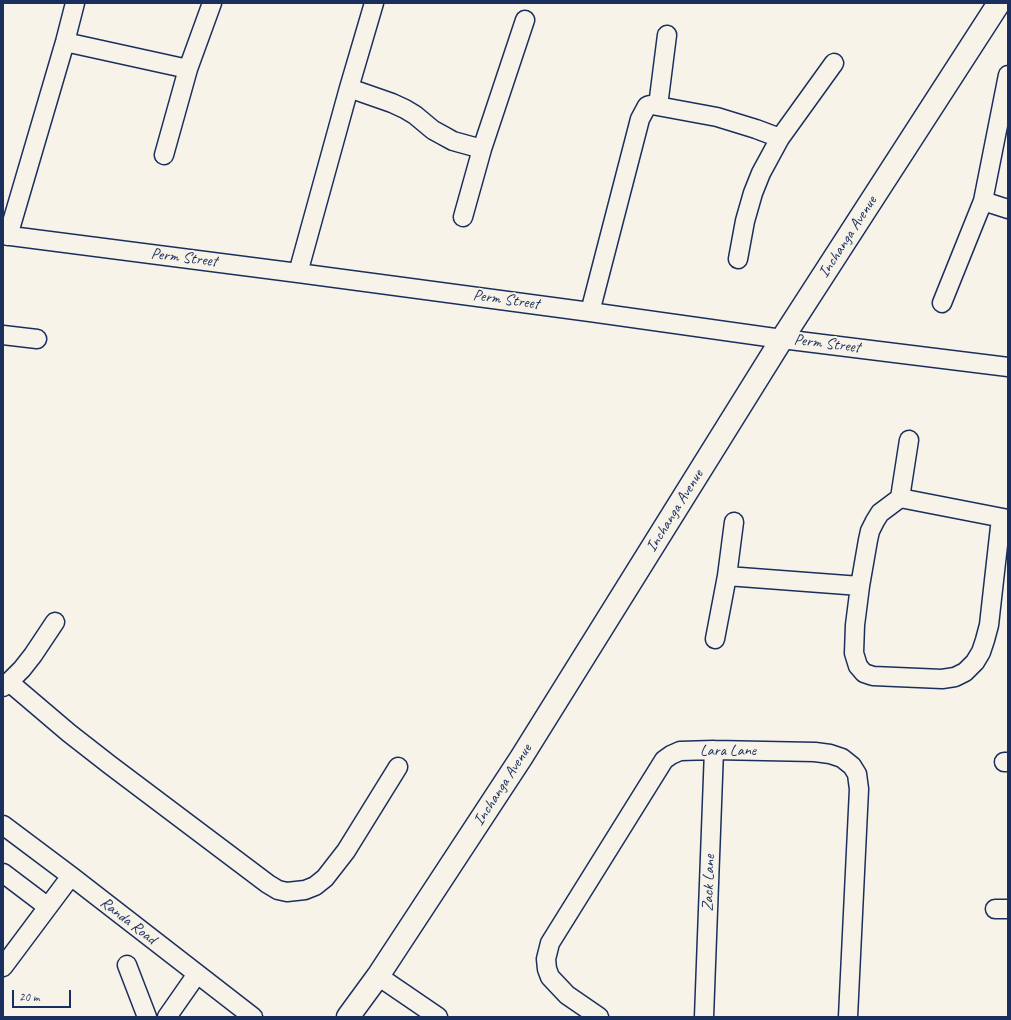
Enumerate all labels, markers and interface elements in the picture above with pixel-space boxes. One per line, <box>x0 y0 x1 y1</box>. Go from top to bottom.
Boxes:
street label: Inchanga Avenue <box>815 193 881 281</box>
street label: Perm Street <box>150 244 218 272</box>
street label: Perm Street <box>472 286 540 314</box>
street label: Perm Street <box>793 330 861 358</box>
street label: Inchanga Avenue <box>642 466 708 556</box>
street label: Inchanga Avenue <box>470 741 536 829</box>
street label: Lara Lane <box>700 741 756 761</box>
street label: Zack Lane <box>698 854 720 912</box>
street label: Randa Road <box>96 893 160 949</box>
scale bar <box>14 982 73 1008</box>
text: 20 m <box>19 989 39 1005</box>

